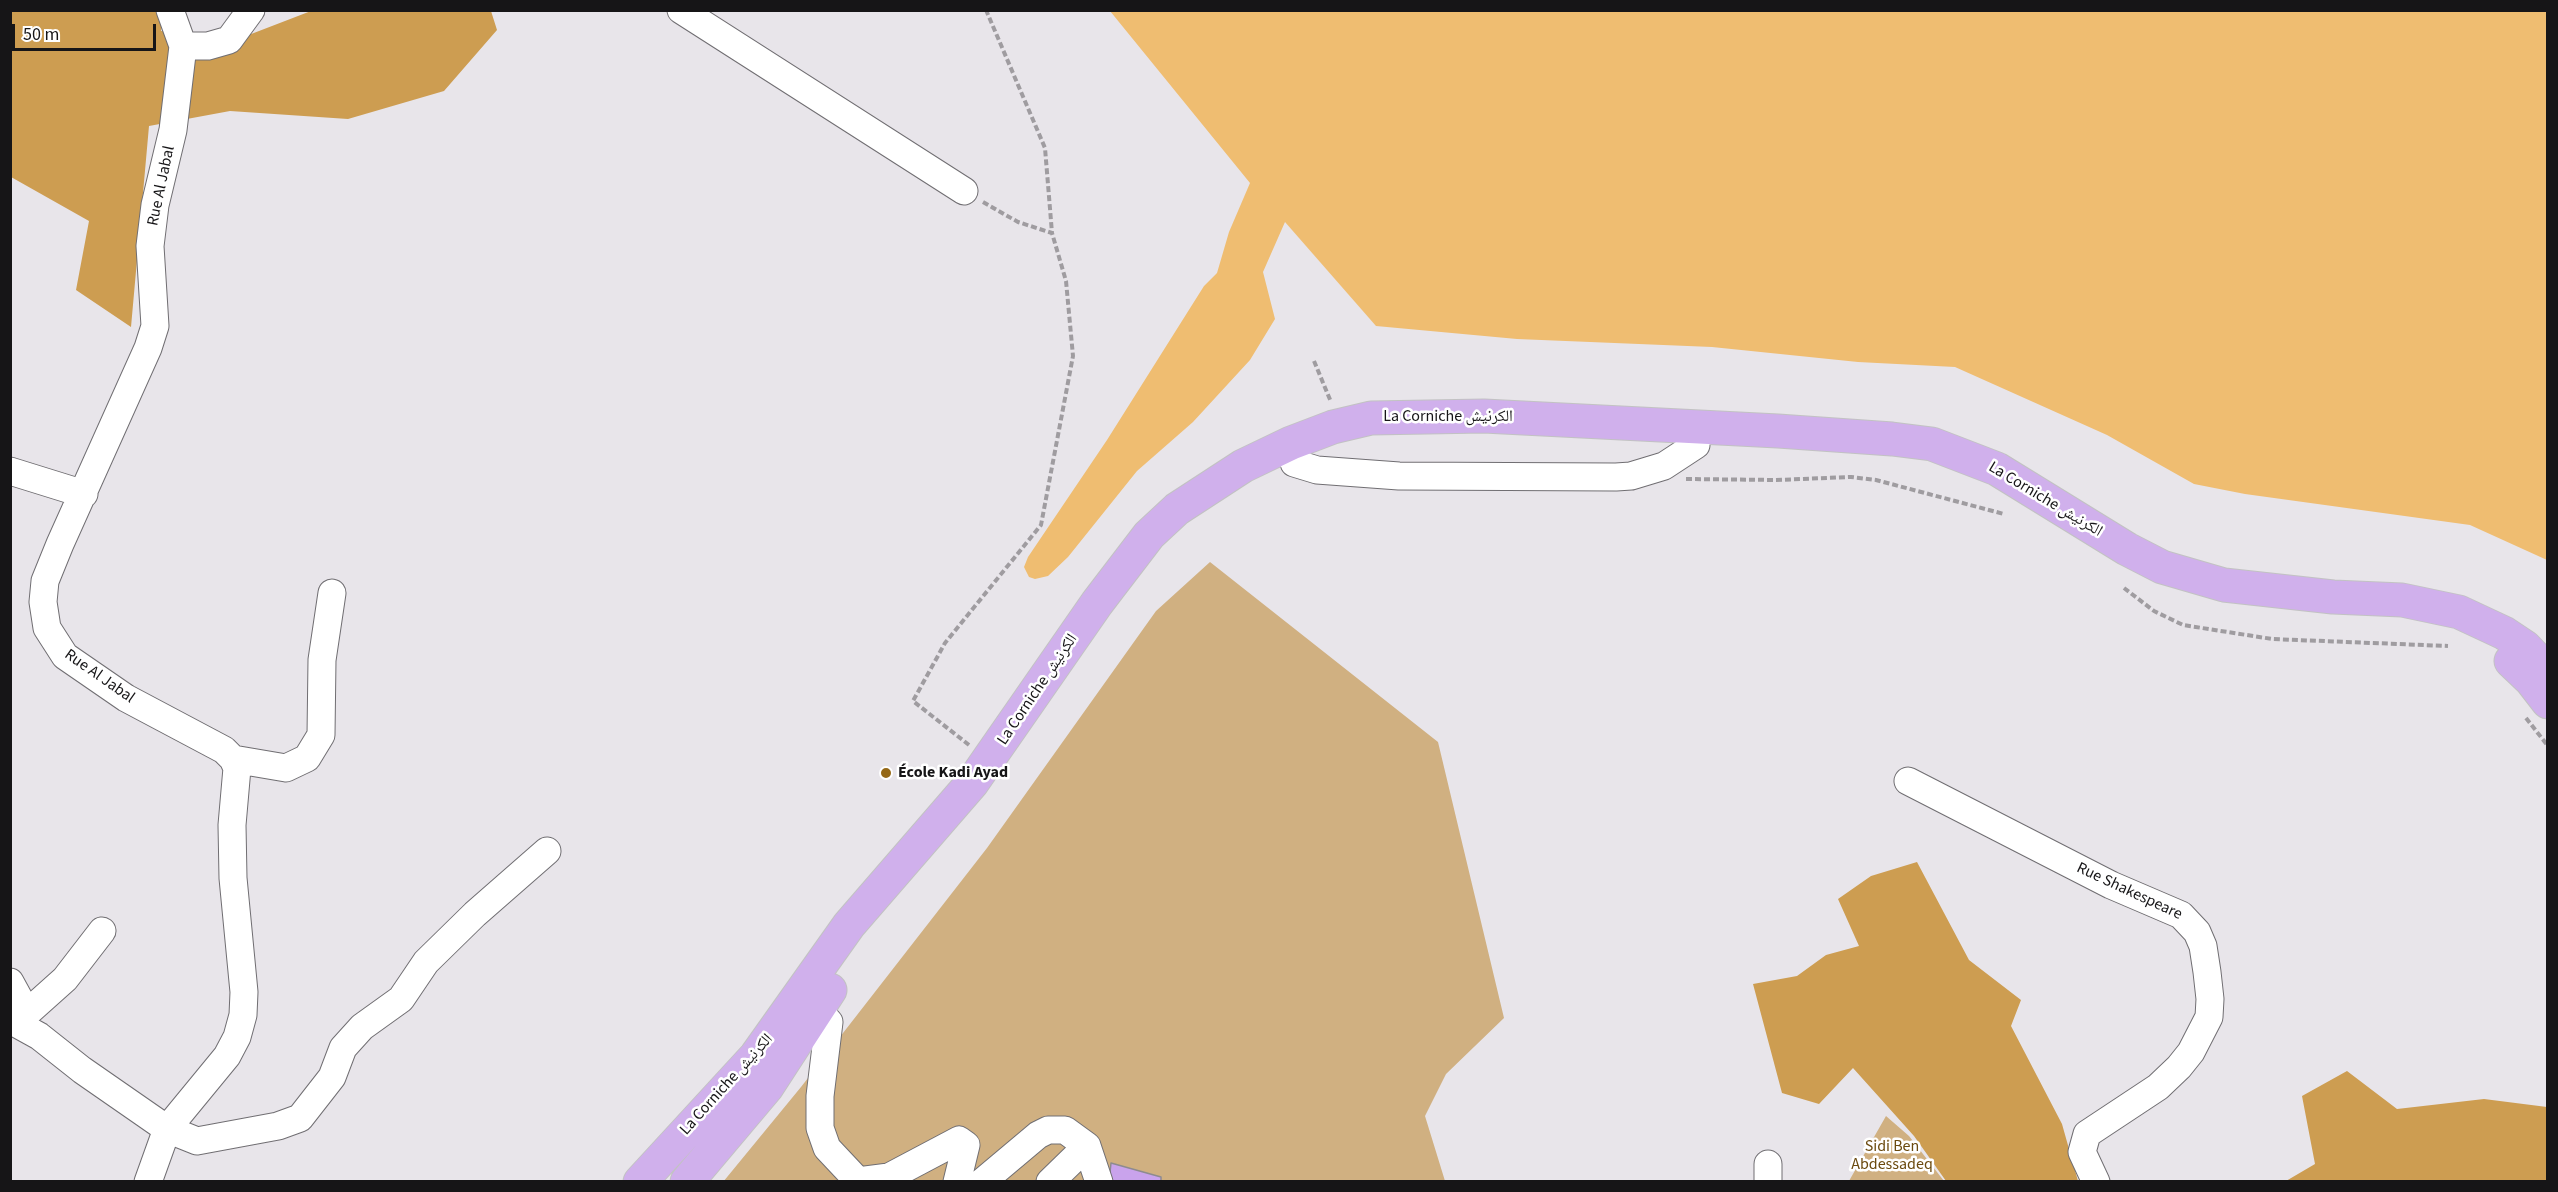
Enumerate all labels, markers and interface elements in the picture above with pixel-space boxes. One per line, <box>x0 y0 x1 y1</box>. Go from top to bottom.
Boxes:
scale bar <box>15 12 159 50</box>
text: 50 m <box>23 22 59 47</box>
street label: Rue Al Jabal <box>144 144 180 228</box>
street label: La Corniche الكرنيش <box>1383 407 1513 427</box>
street label: La Corniche الكرنيش <box>1984 458 2106 542</box>
street label: La Corniche الكرنيش <box>994 631 1082 749</box>
street label: Rue Al Jabal <box>60 646 138 708</box>
place label: École Kadi Ayad <box>898 763 1008 783</box>
marker: École Kadi Ayad <box>879 766 893 780</box>
street label: Rue Shakespeare <box>2073 859 2185 925</box>
street label: La Corniche الكرنيش <box>676 1030 778 1140</box>
park label: Sidi Ben Abdessadeq <box>1851 1137 1933 1175</box>

